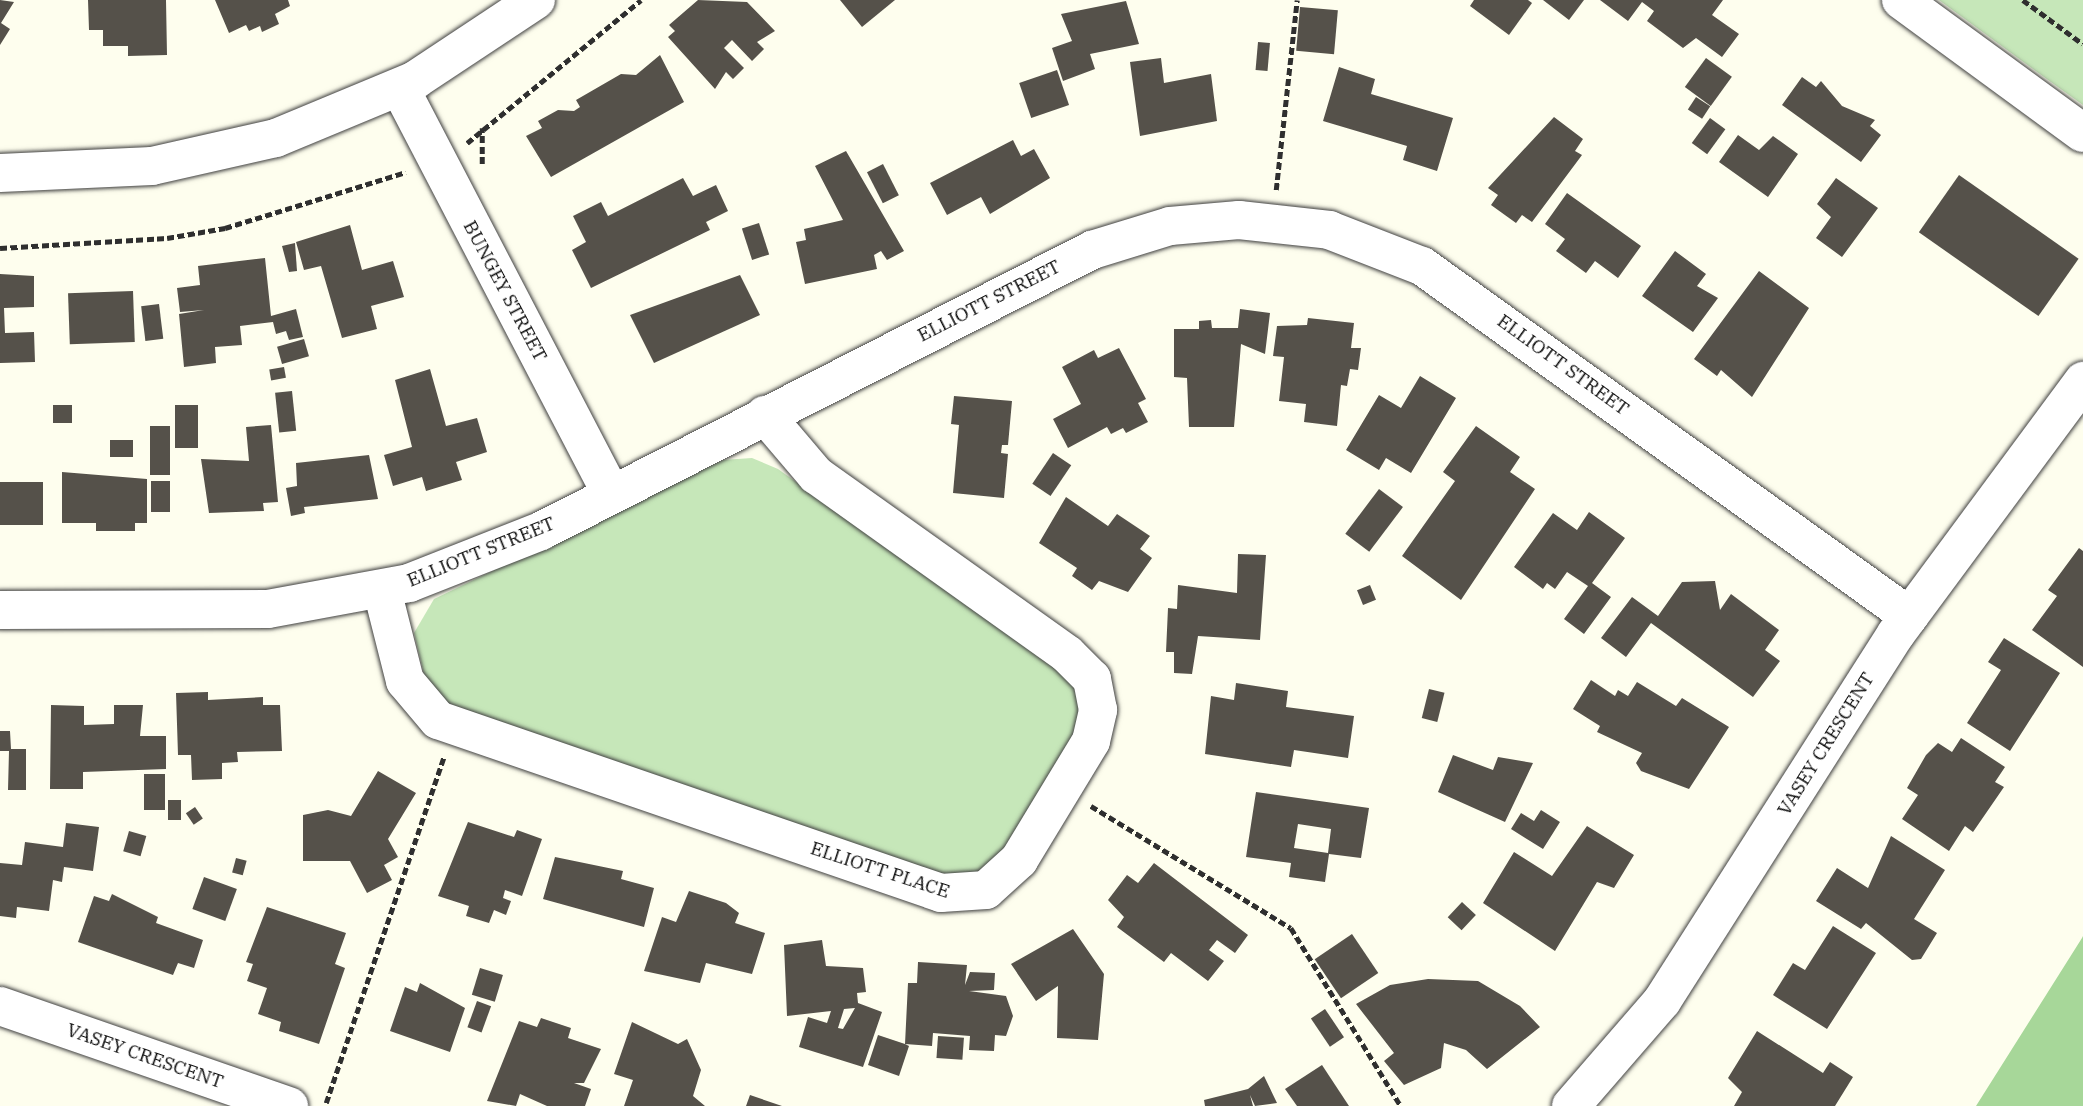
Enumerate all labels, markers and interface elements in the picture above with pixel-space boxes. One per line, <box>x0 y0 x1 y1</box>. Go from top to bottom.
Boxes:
street label: BUNGEY STREET <box>458 217 552 365</box>
street label: ELLIOTT STREET <box>914 255 1064 347</box>
street label: ELLIOTT STREET <box>1493 310 1633 420</box>
street label: ELLIOTT STREET <box>404 512 558 592</box>
street label: VASEY CRESCENT <box>1773 668 1879 820</box>
street label: ELLIOTT PLACE <box>808 837 952 903</box>
street label: VASEY CRESCENT <box>64 1018 226 1094</box>

